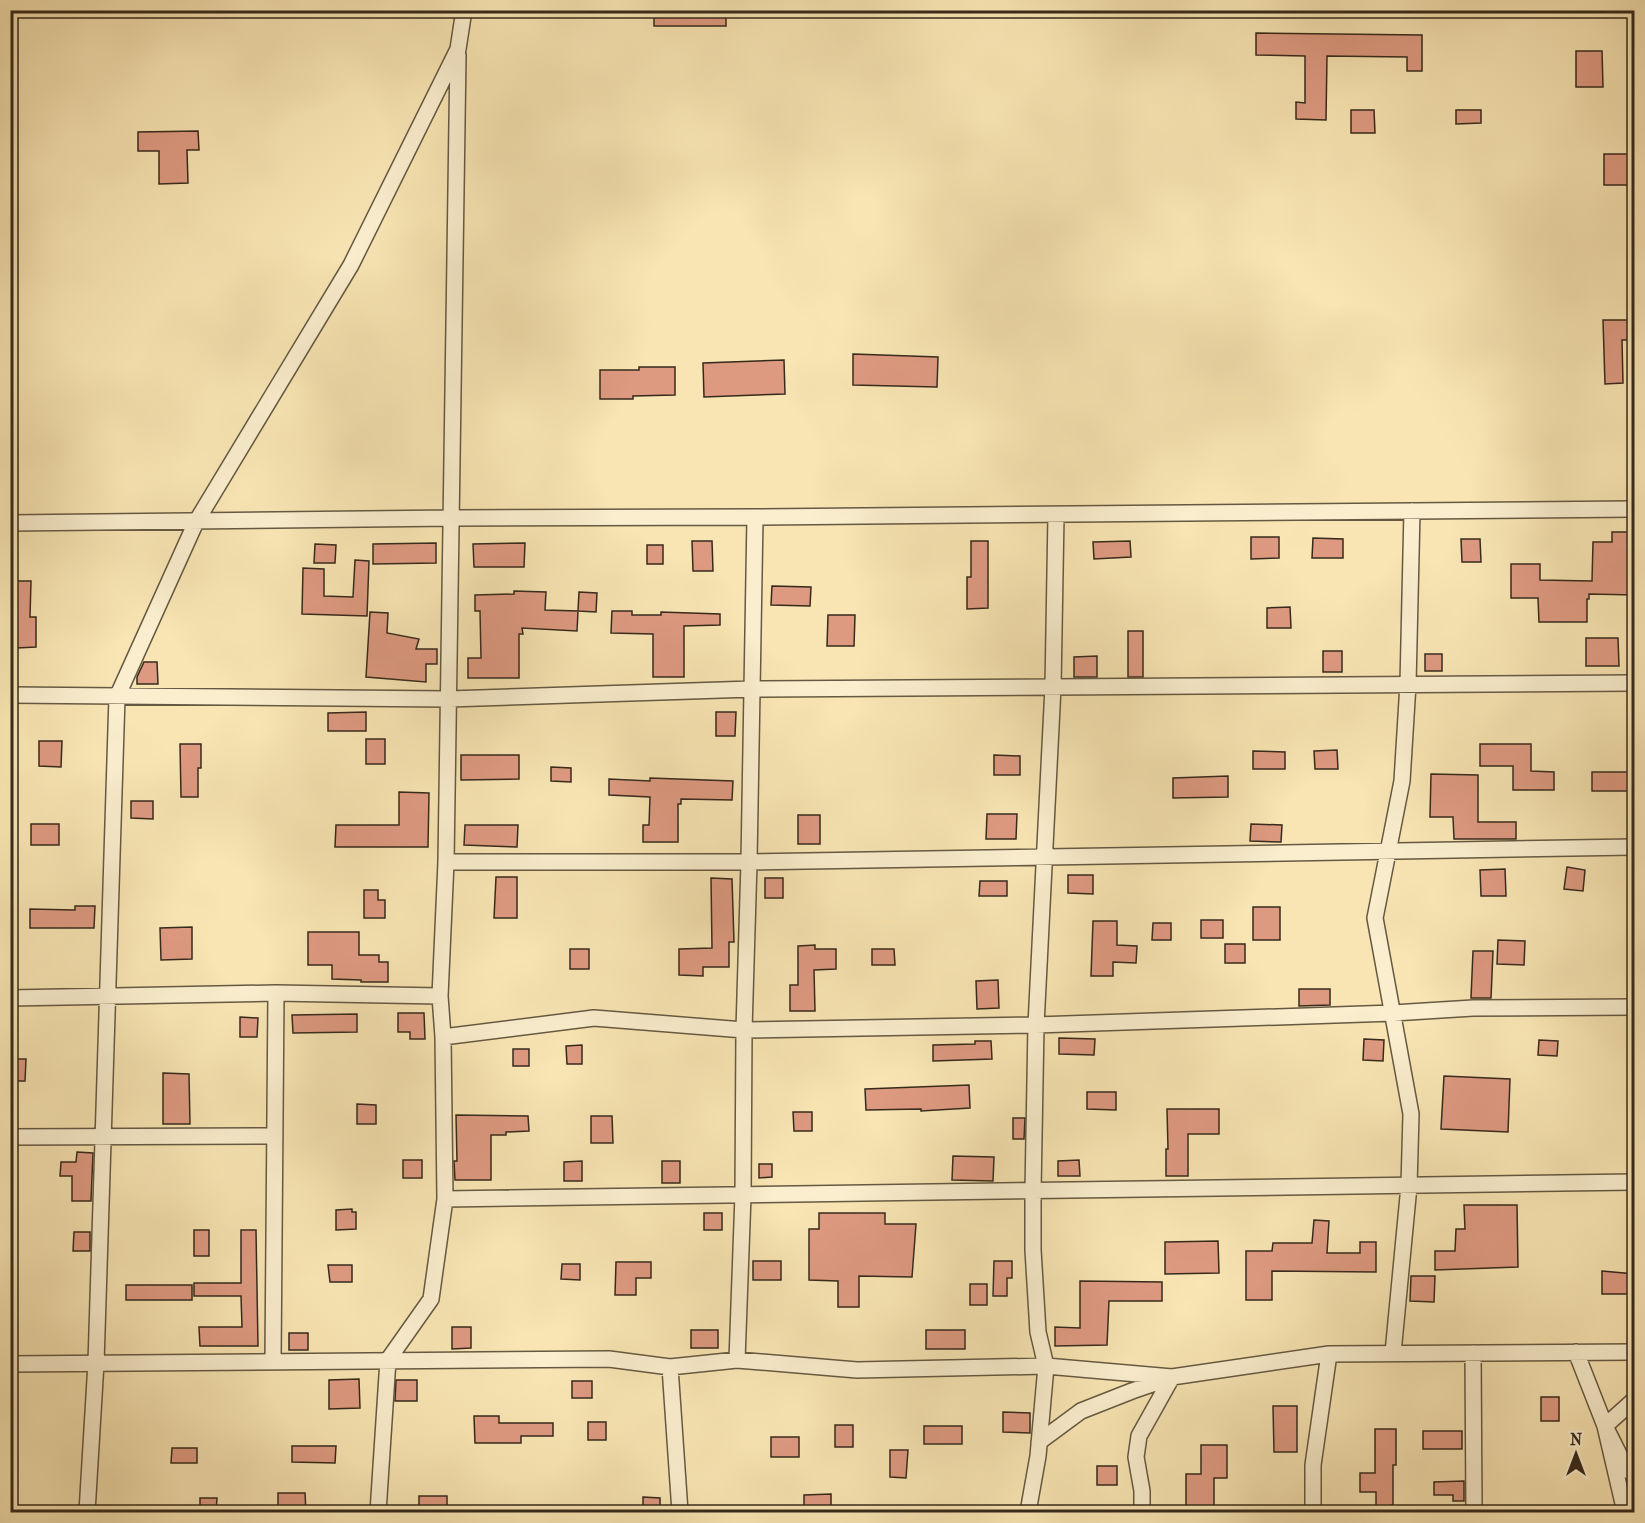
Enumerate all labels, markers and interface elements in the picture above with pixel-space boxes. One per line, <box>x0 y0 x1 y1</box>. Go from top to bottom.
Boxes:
north arrow <box>1546 1424 1606 1484</box>
text: N <box>1570 1430 1583 1449</box>

